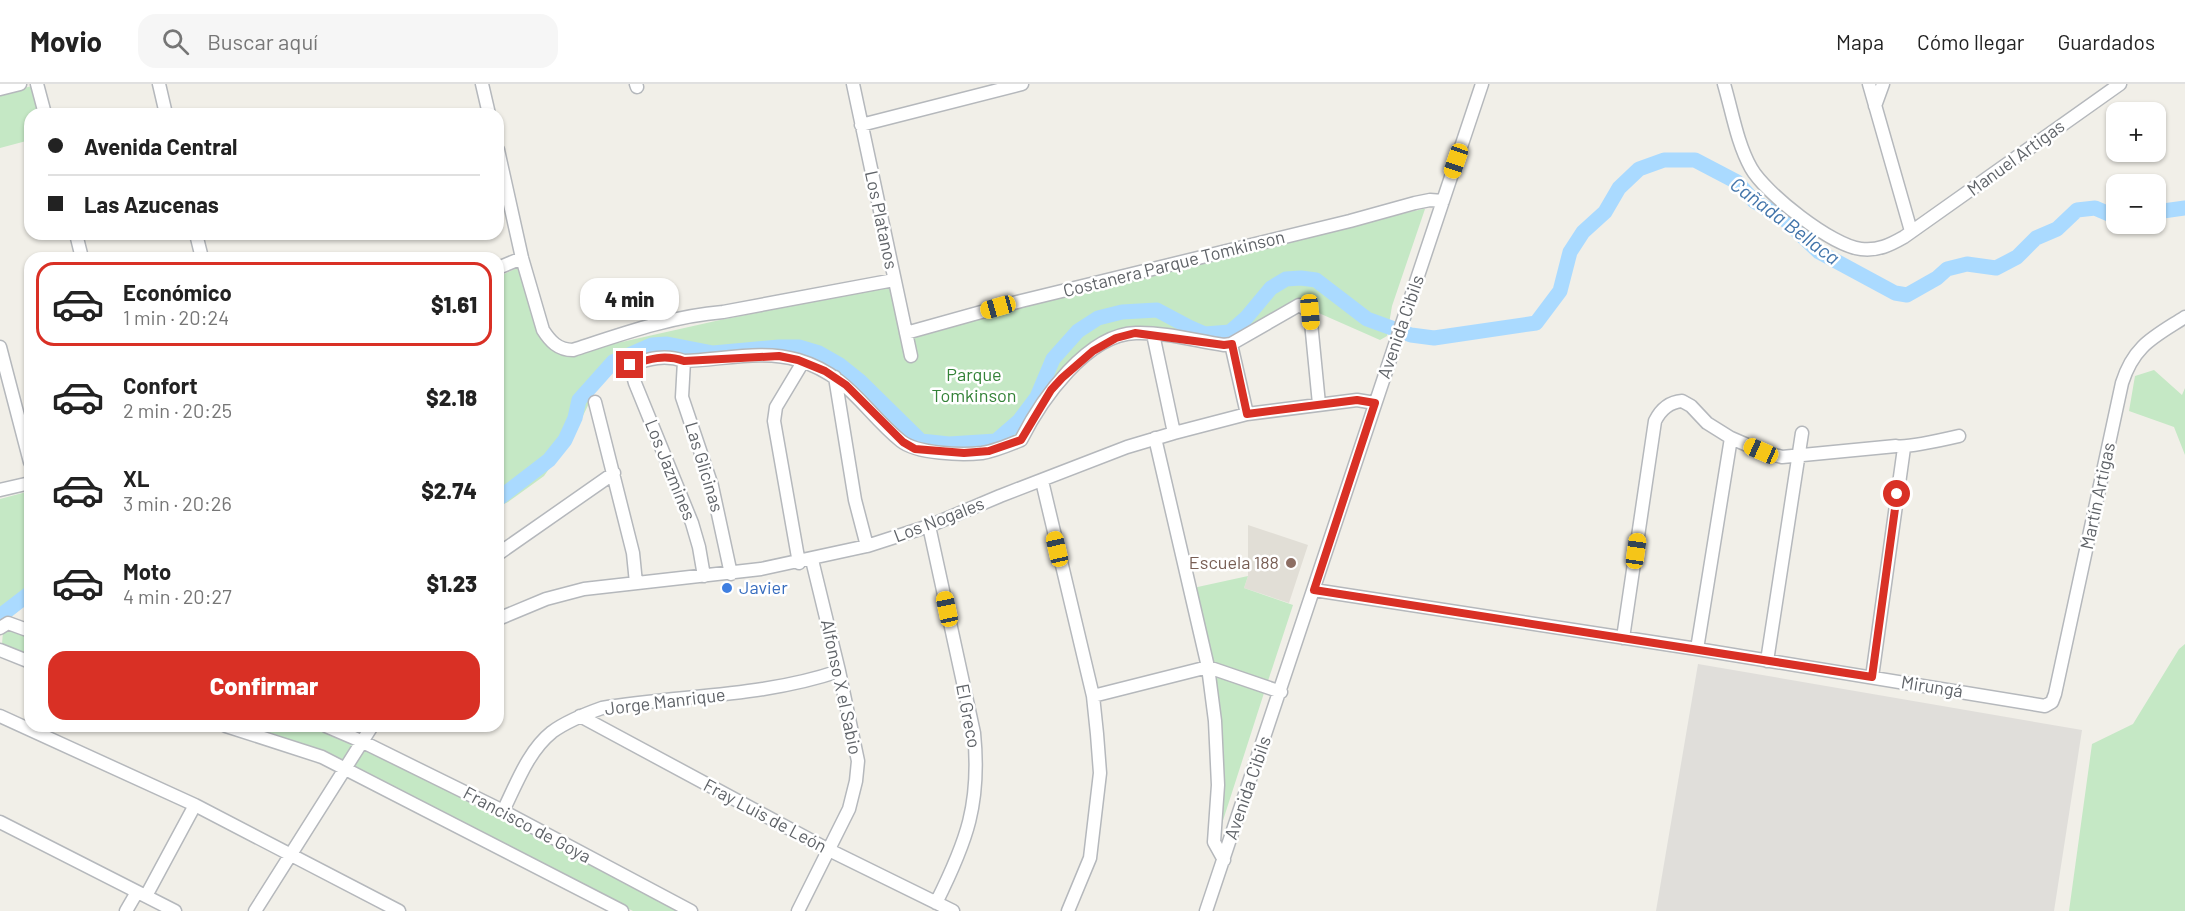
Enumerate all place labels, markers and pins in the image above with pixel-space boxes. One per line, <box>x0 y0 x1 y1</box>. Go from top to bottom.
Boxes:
place label: Escuela 188 <box>1189 551 1279 573</box>
marker: Escuela 188 <box>1284 556 1298 570</box>
place label: Javier <box>739 576 788 598</box>
marker: Javier <box>720 581 734 595</box>

